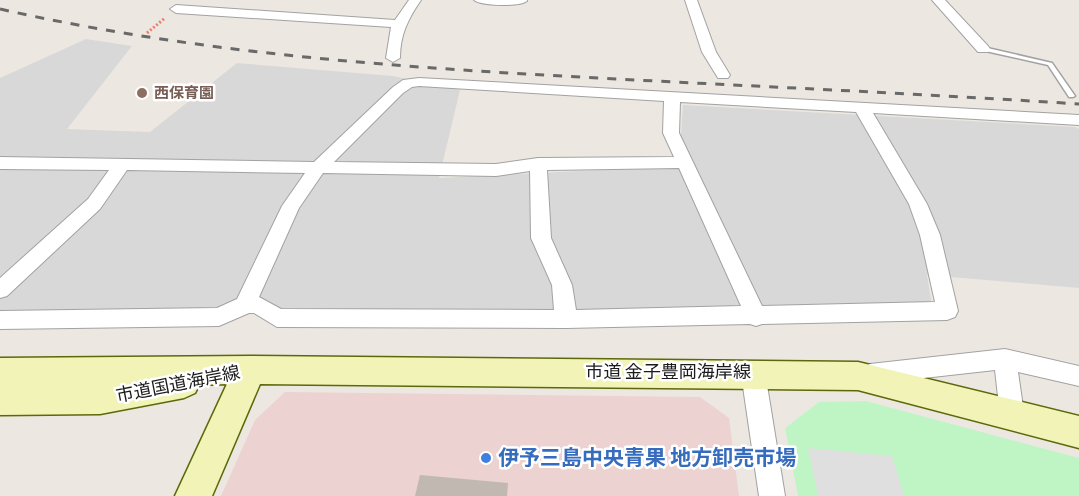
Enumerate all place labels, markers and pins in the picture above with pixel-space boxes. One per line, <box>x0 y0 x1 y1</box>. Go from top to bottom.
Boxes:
place label: 西保育園 <box>154 83 214 101</box>
marker: 西保育園 <box>135 86 149 100</box>
place label: 伊予三島中央青果 地方卸売市場 <box>498 444 796 469</box>
marker: 伊予三島中央青果 地方卸売市場 <box>479 451 493 465</box>

